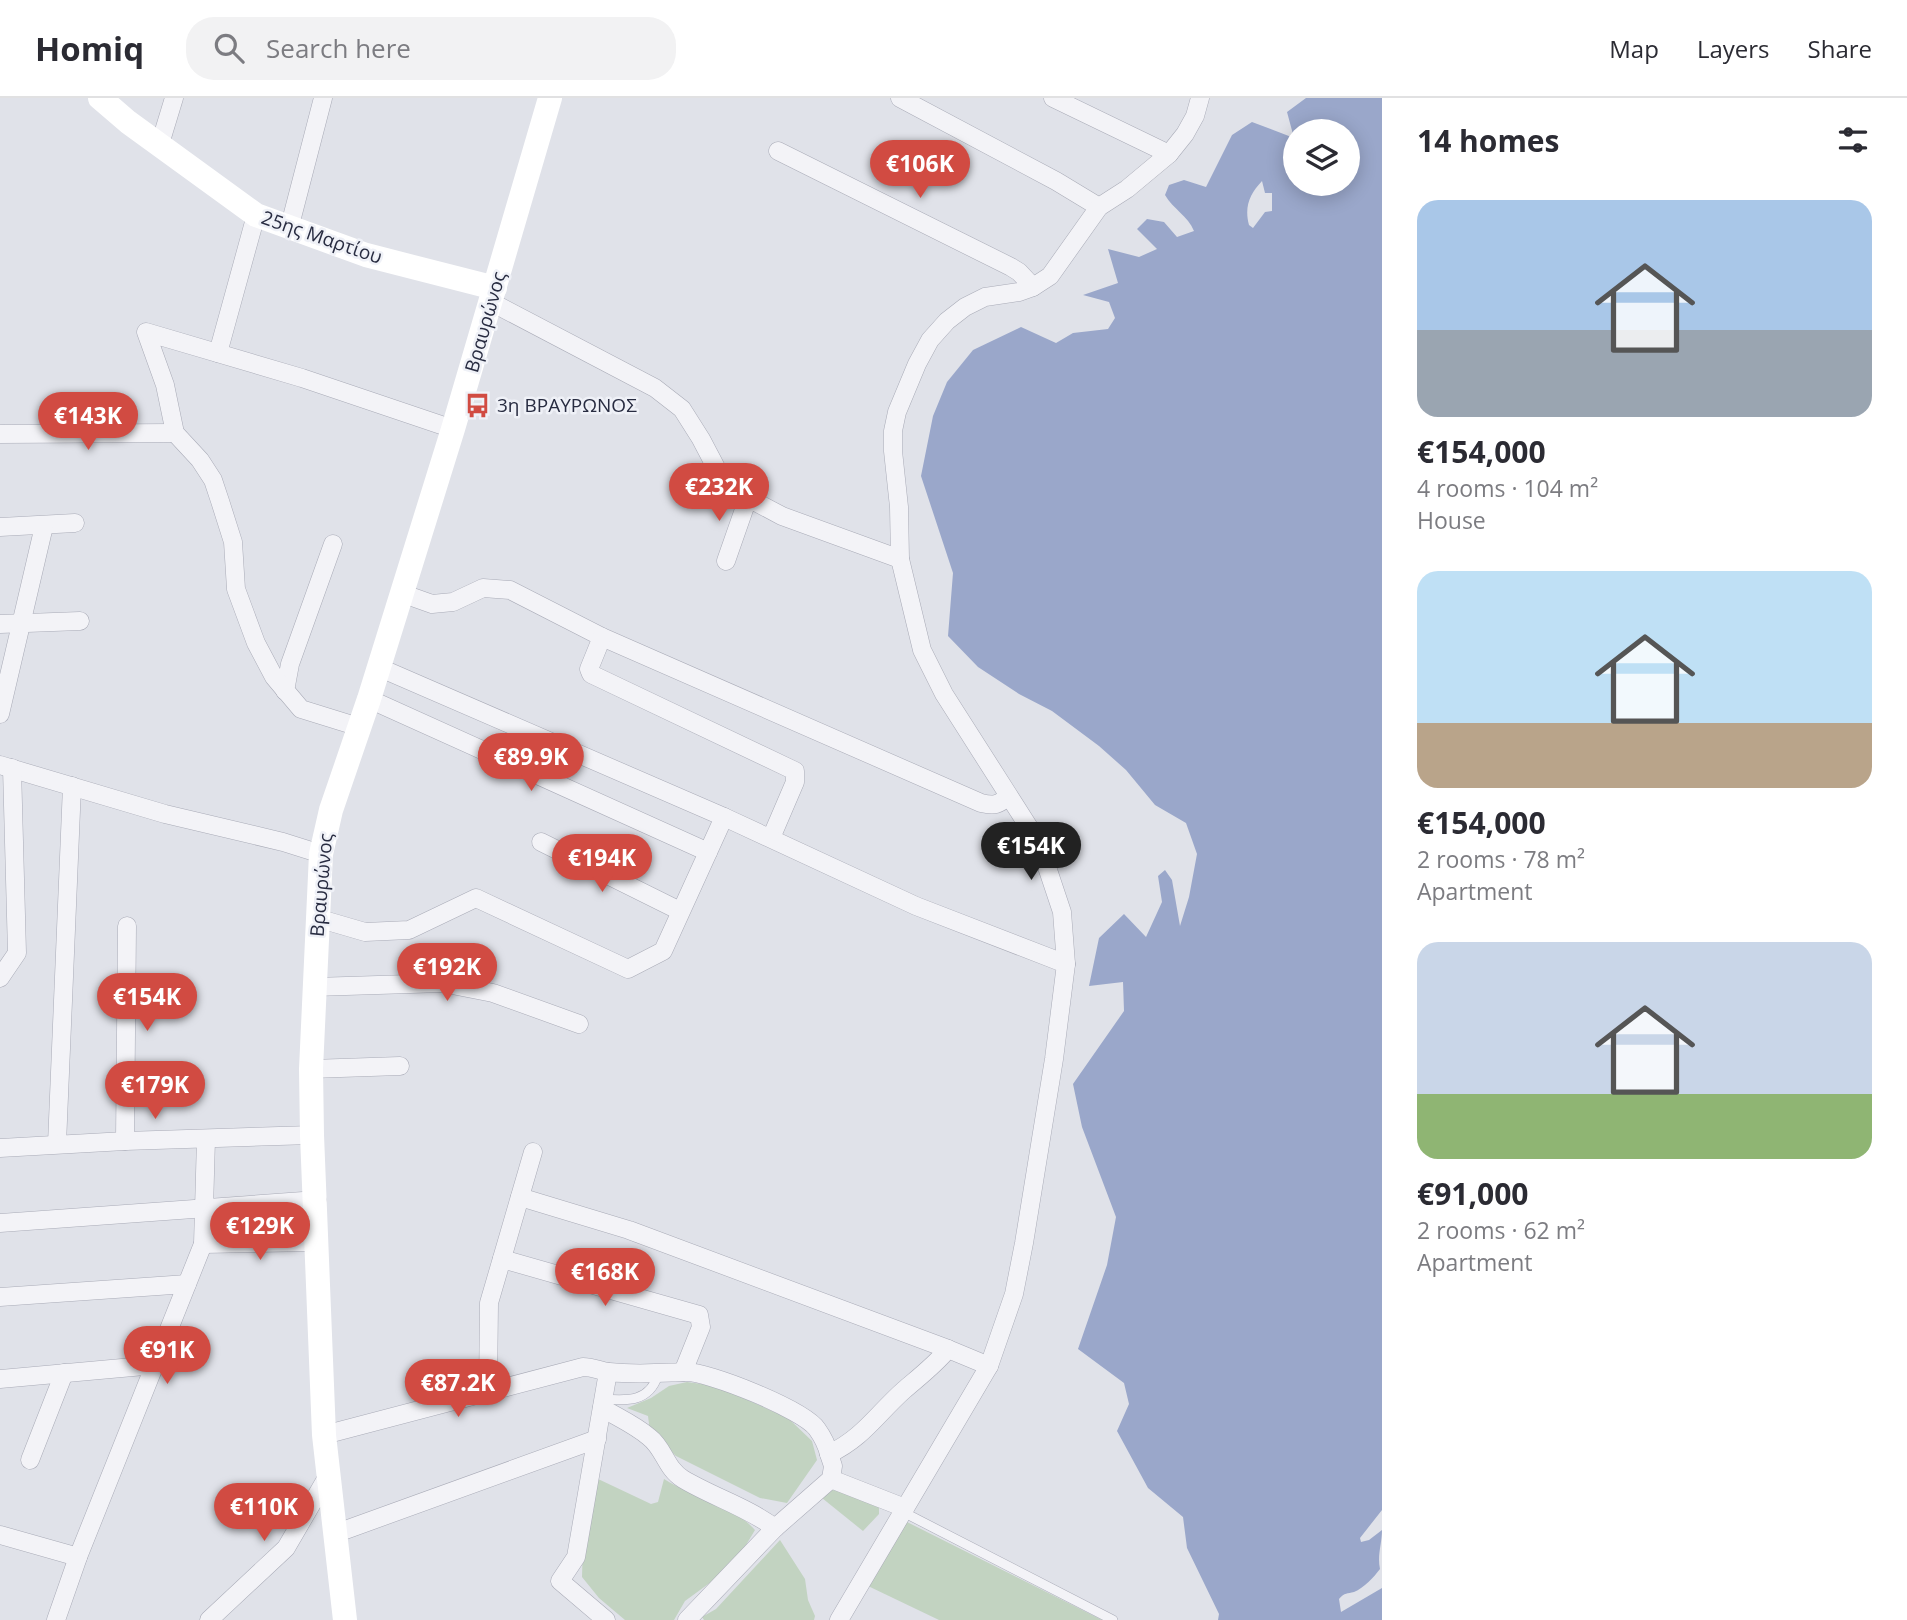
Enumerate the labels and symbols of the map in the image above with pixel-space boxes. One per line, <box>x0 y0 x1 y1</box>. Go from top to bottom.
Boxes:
pin: €106K <box>871 140 969 200</box>
street label: 25ης Μαρτίου <box>258 204 386 270</box>
street label: Βραυρώνος <box>458 268 512 376</box>
bus stop icon: 3η ΒΡΑΥΡΩΝΟΣ <box>463 391 491 419</box>
pin: €143K <box>39 392 137 452</box>
place label: 3η ΒΡΑΥΡΩΝΟΣ <box>497 392 637 418</box>
pin: €232K <box>670 464 768 523</box>
pin: €89.9K <box>474 734 588 793</box>
pin: €154K <box>982 822 1080 882</box>
street label: Βραυρώνος <box>304 832 338 938</box>
pin: €194K <box>553 834 651 894</box>
pin: €192K <box>398 944 496 1003</box>
pin: €154K <box>98 974 196 1033</box>
pin: €179K <box>106 1062 204 1121</box>
pin: €129K <box>211 1202 309 1262</box>
pin: €168K <box>556 1248 654 1308</box>
pin: €91K <box>126 1326 208 1386</box>
pin: €87.2K <box>401 1360 515 1419</box>
pin: €110K <box>215 1484 313 1543</box>

